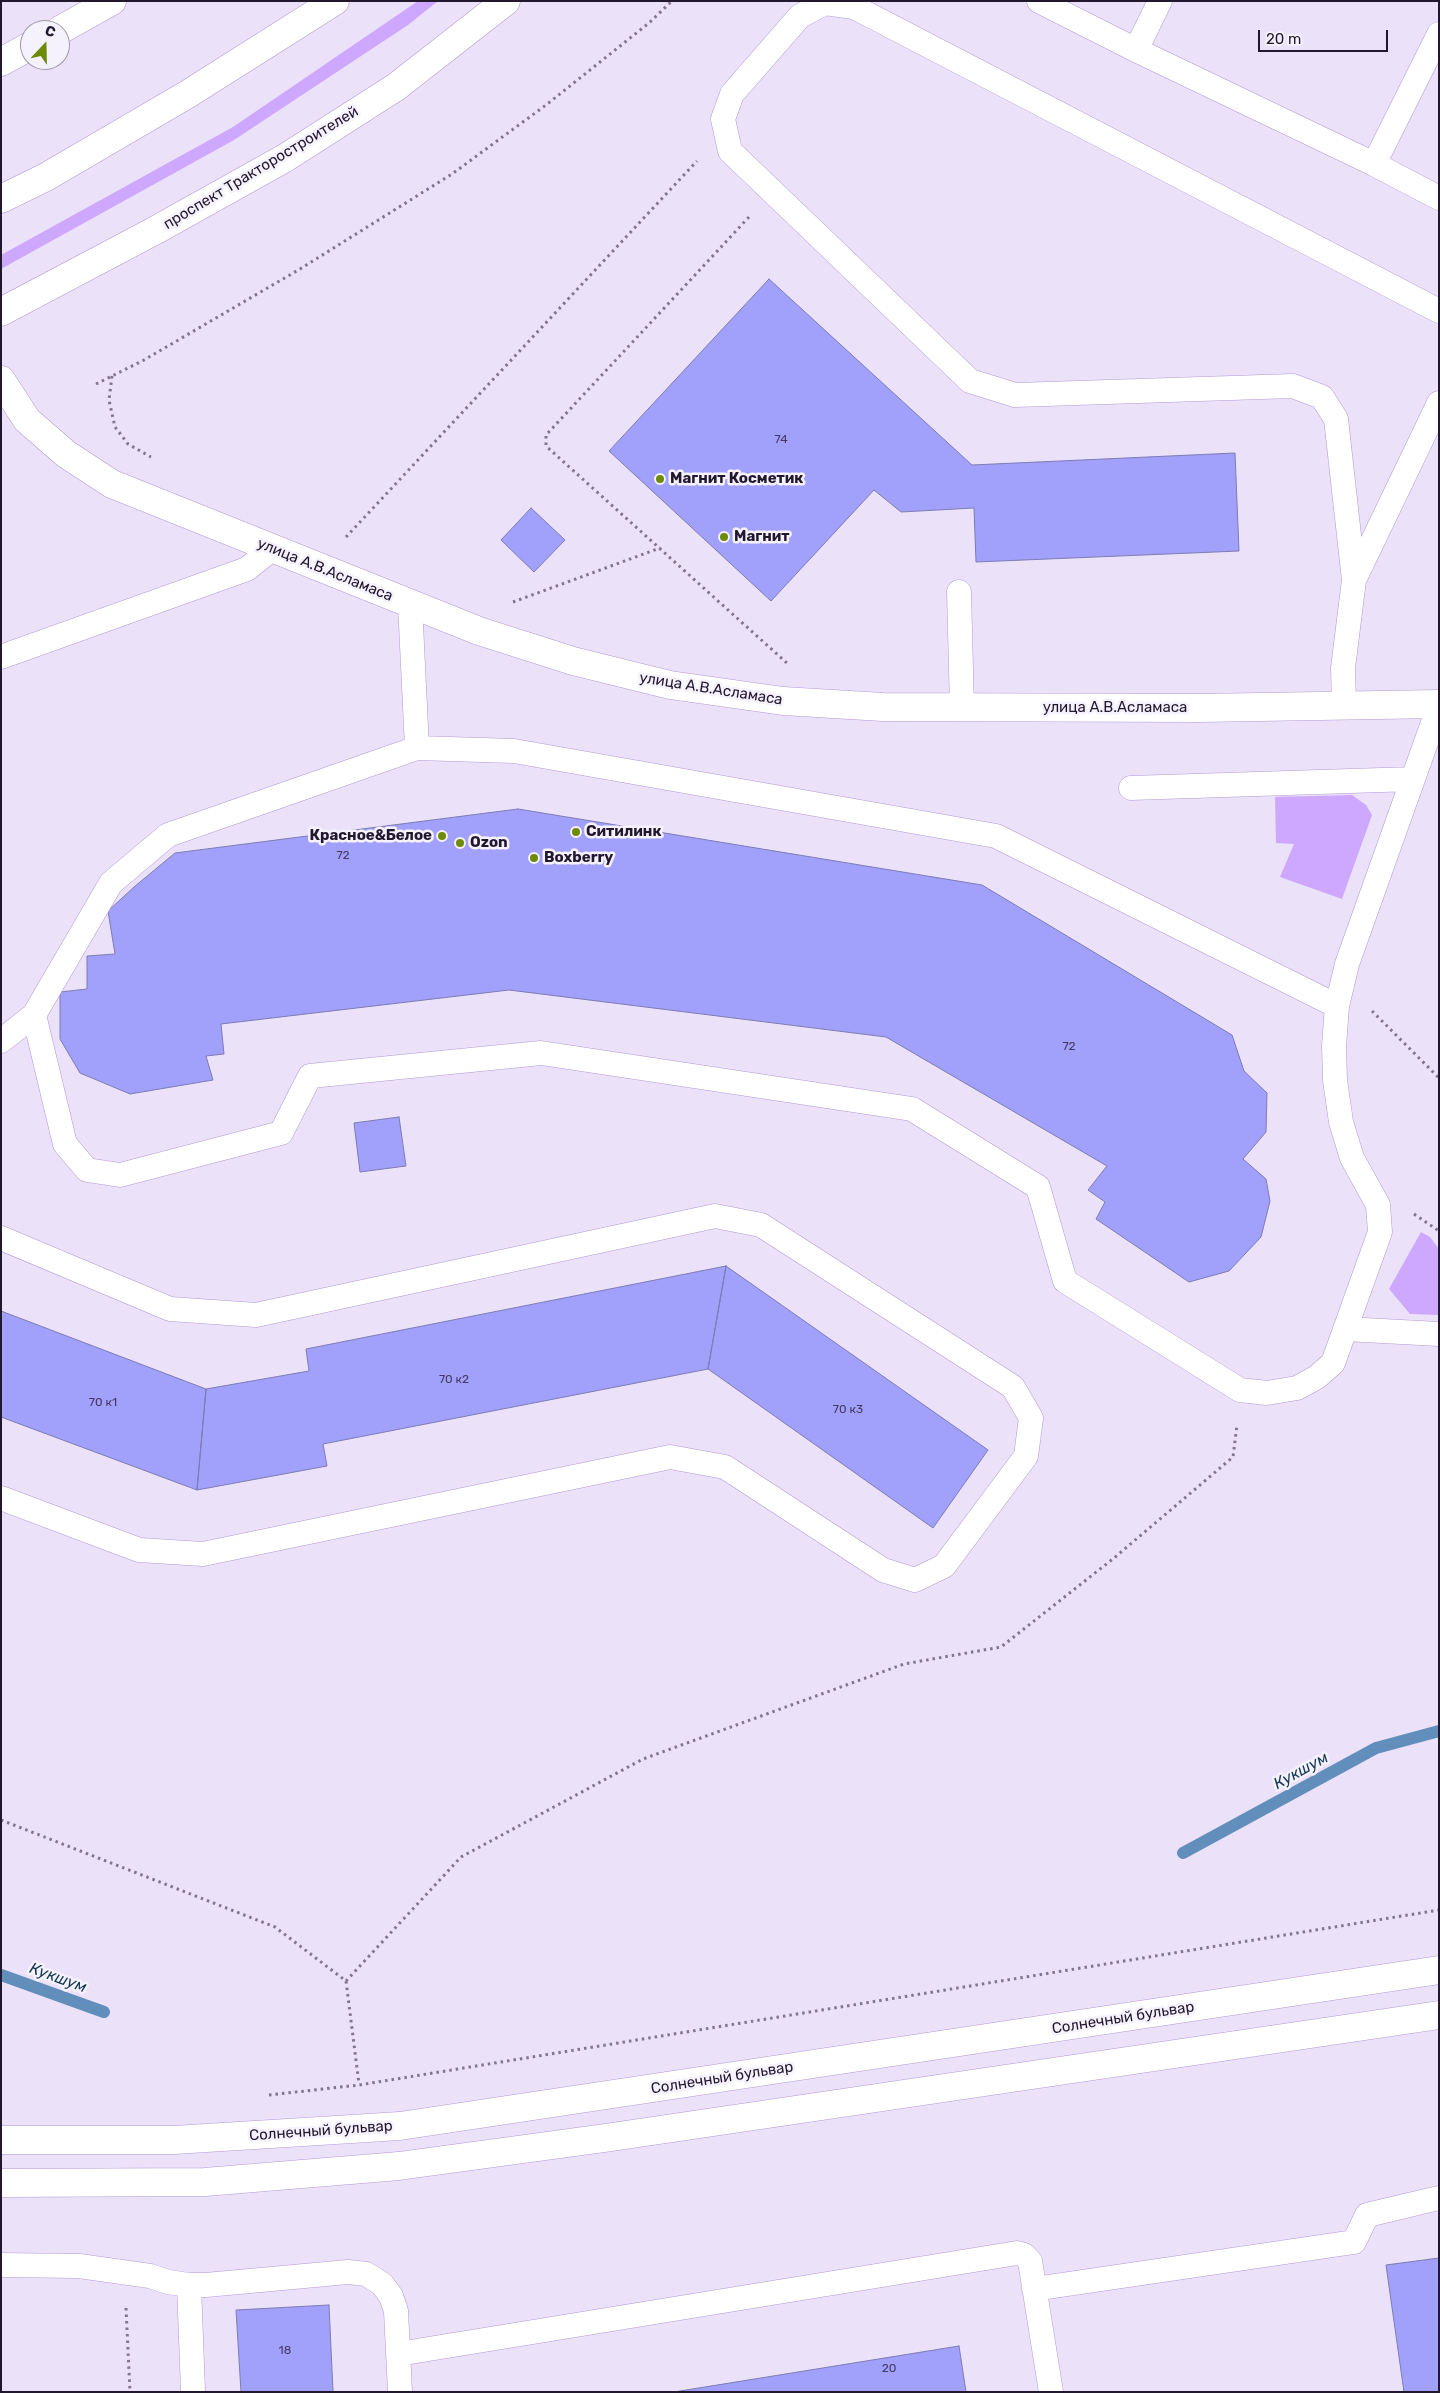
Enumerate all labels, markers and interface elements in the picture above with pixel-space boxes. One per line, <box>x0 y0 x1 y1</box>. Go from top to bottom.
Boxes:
north arrow <box>20 20 70 70</box>
scale bar <box>1260 20 1390 52</box>
text: С <box>43 22 58 41</box>
text: 20 m <box>1266 30 1301 48</box>
street label: проспект Тракторостроителей <box>160 103 362 233</box>
house number: 74 <box>774 433 788 447</box>
place label: Магнит Косметик <box>670 470 803 488</box>
marker: Магнит Косметик <box>654 473 666 485</box>
place label: Магнит <box>734 528 790 546</box>
marker: Магнит <box>718 531 730 543</box>
street label: улица А.В.Асламаса <box>255 535 395 605</box>
street label: улица А.В.Асламаса <box>638 669 784 709</box>
street label: улица А.В.Асламаса <box>1043 699 1187 717</box>
place label: Ситилинк <box>586 823 661 841</box>
marker: Ситилинк <box>570 826 582 838</box>
place label: Красное&Белое <box>309 827 432 845</box>
marker: Красное&Белое <box>436 830 448 842</box>
place label: Ozon <box>470 834 508 852</box>
marker: Ozon <box>454 837 466 849</box>
house number: 72 <box>336 849 350 863</box>
place label: Boxberry <box>544 849 613 867</box>
marker: Boxberry <box>528 852 540 864</box>
house number: 72 <box>1062 1040 1076 1054</box>
house number: 70 к2 <box>439 1373 469 1387</box>
house number: 70 к1 <box>89 1396 117 1410</box>
house number: 70 к3 <box>833 1403 863 1417</box>
water label: Кукшум <box>1270 1748 1332 1794</box>
water label: Кукшум <box>27 1959 89 1997</box>
street label: Солнечный бульвар <box>1051 1998 1195 2038</box>
street label: Солнечный бульвар <box>650 2058 794 2098</box>
street label: Солнечный бульвар <box>249 2117 393 2145</box>
house number: 18 <box>279 2344 291 2358</box>
house number: 20 <box>882 2362 896 2376</box>

